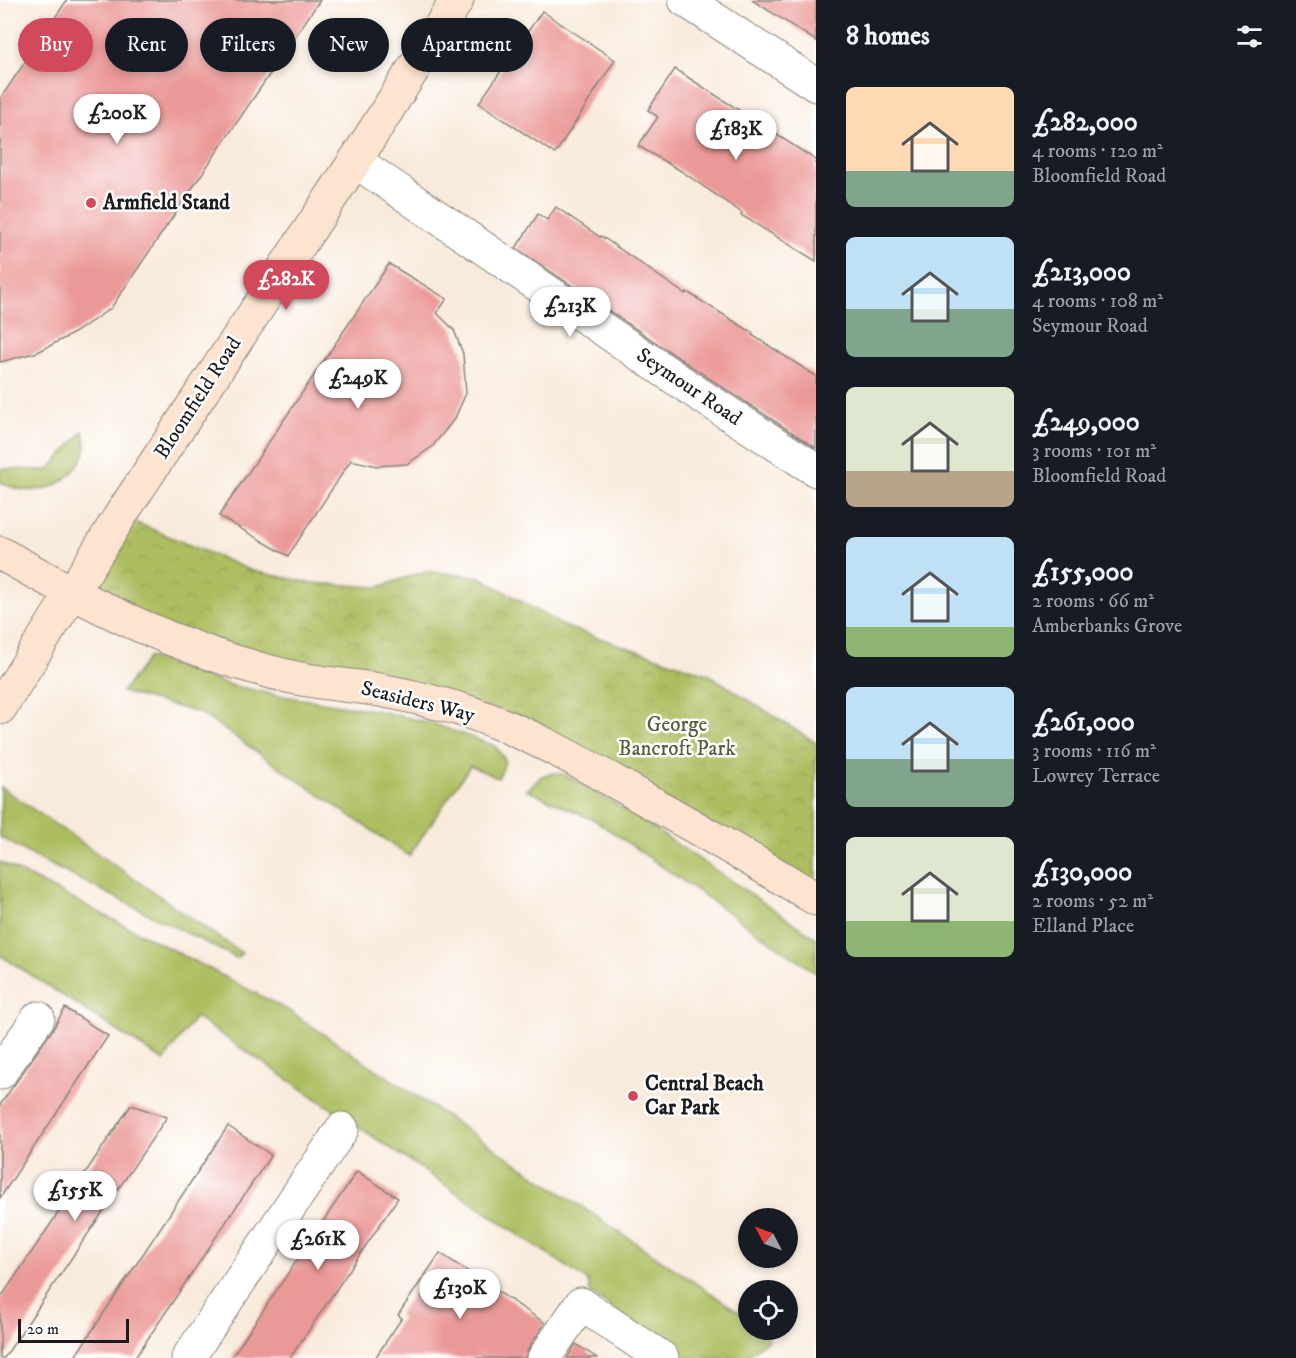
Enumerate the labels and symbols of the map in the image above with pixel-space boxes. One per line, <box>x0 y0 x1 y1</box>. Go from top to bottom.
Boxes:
pin: £200K <box>75 94 159 145</box>
pin: £183K <box>694 110 778 161</box>
place label: Armfield Stand <box>102 190 230 216</box>
marker: Armfield Stand <box>84 196 98 210</box>
pin: £282K <box>244 260 328 311</box>
pin: £213K <box>528 287 612 338</box>
street label: Bloomfield Road <box>149 331 248 464</box>
street label: Seymour Road <box>631 342 747 432</box>
pin: £249K <box>316 359 400 410</box>
street label: Seasiders Way <box>358 675 479 729</box>
park label: George Bancroft Park <box>618 712 736 762</box>
place label: Central Beach Car Park <box>645 1071 765 1121</box>
marker: Central Beach Car Park <box>626 1089 640 1103</box>
pin: £155K <box>33 1171 117 1222</box>
north arrow <box>738 1208 798 1268</box>
pin: £261K <box>276 1220 360 1271</box>
pin: £130K <box>418 1269 502 1320</box>
scale bar <box>18 1316 129 1344</box>

